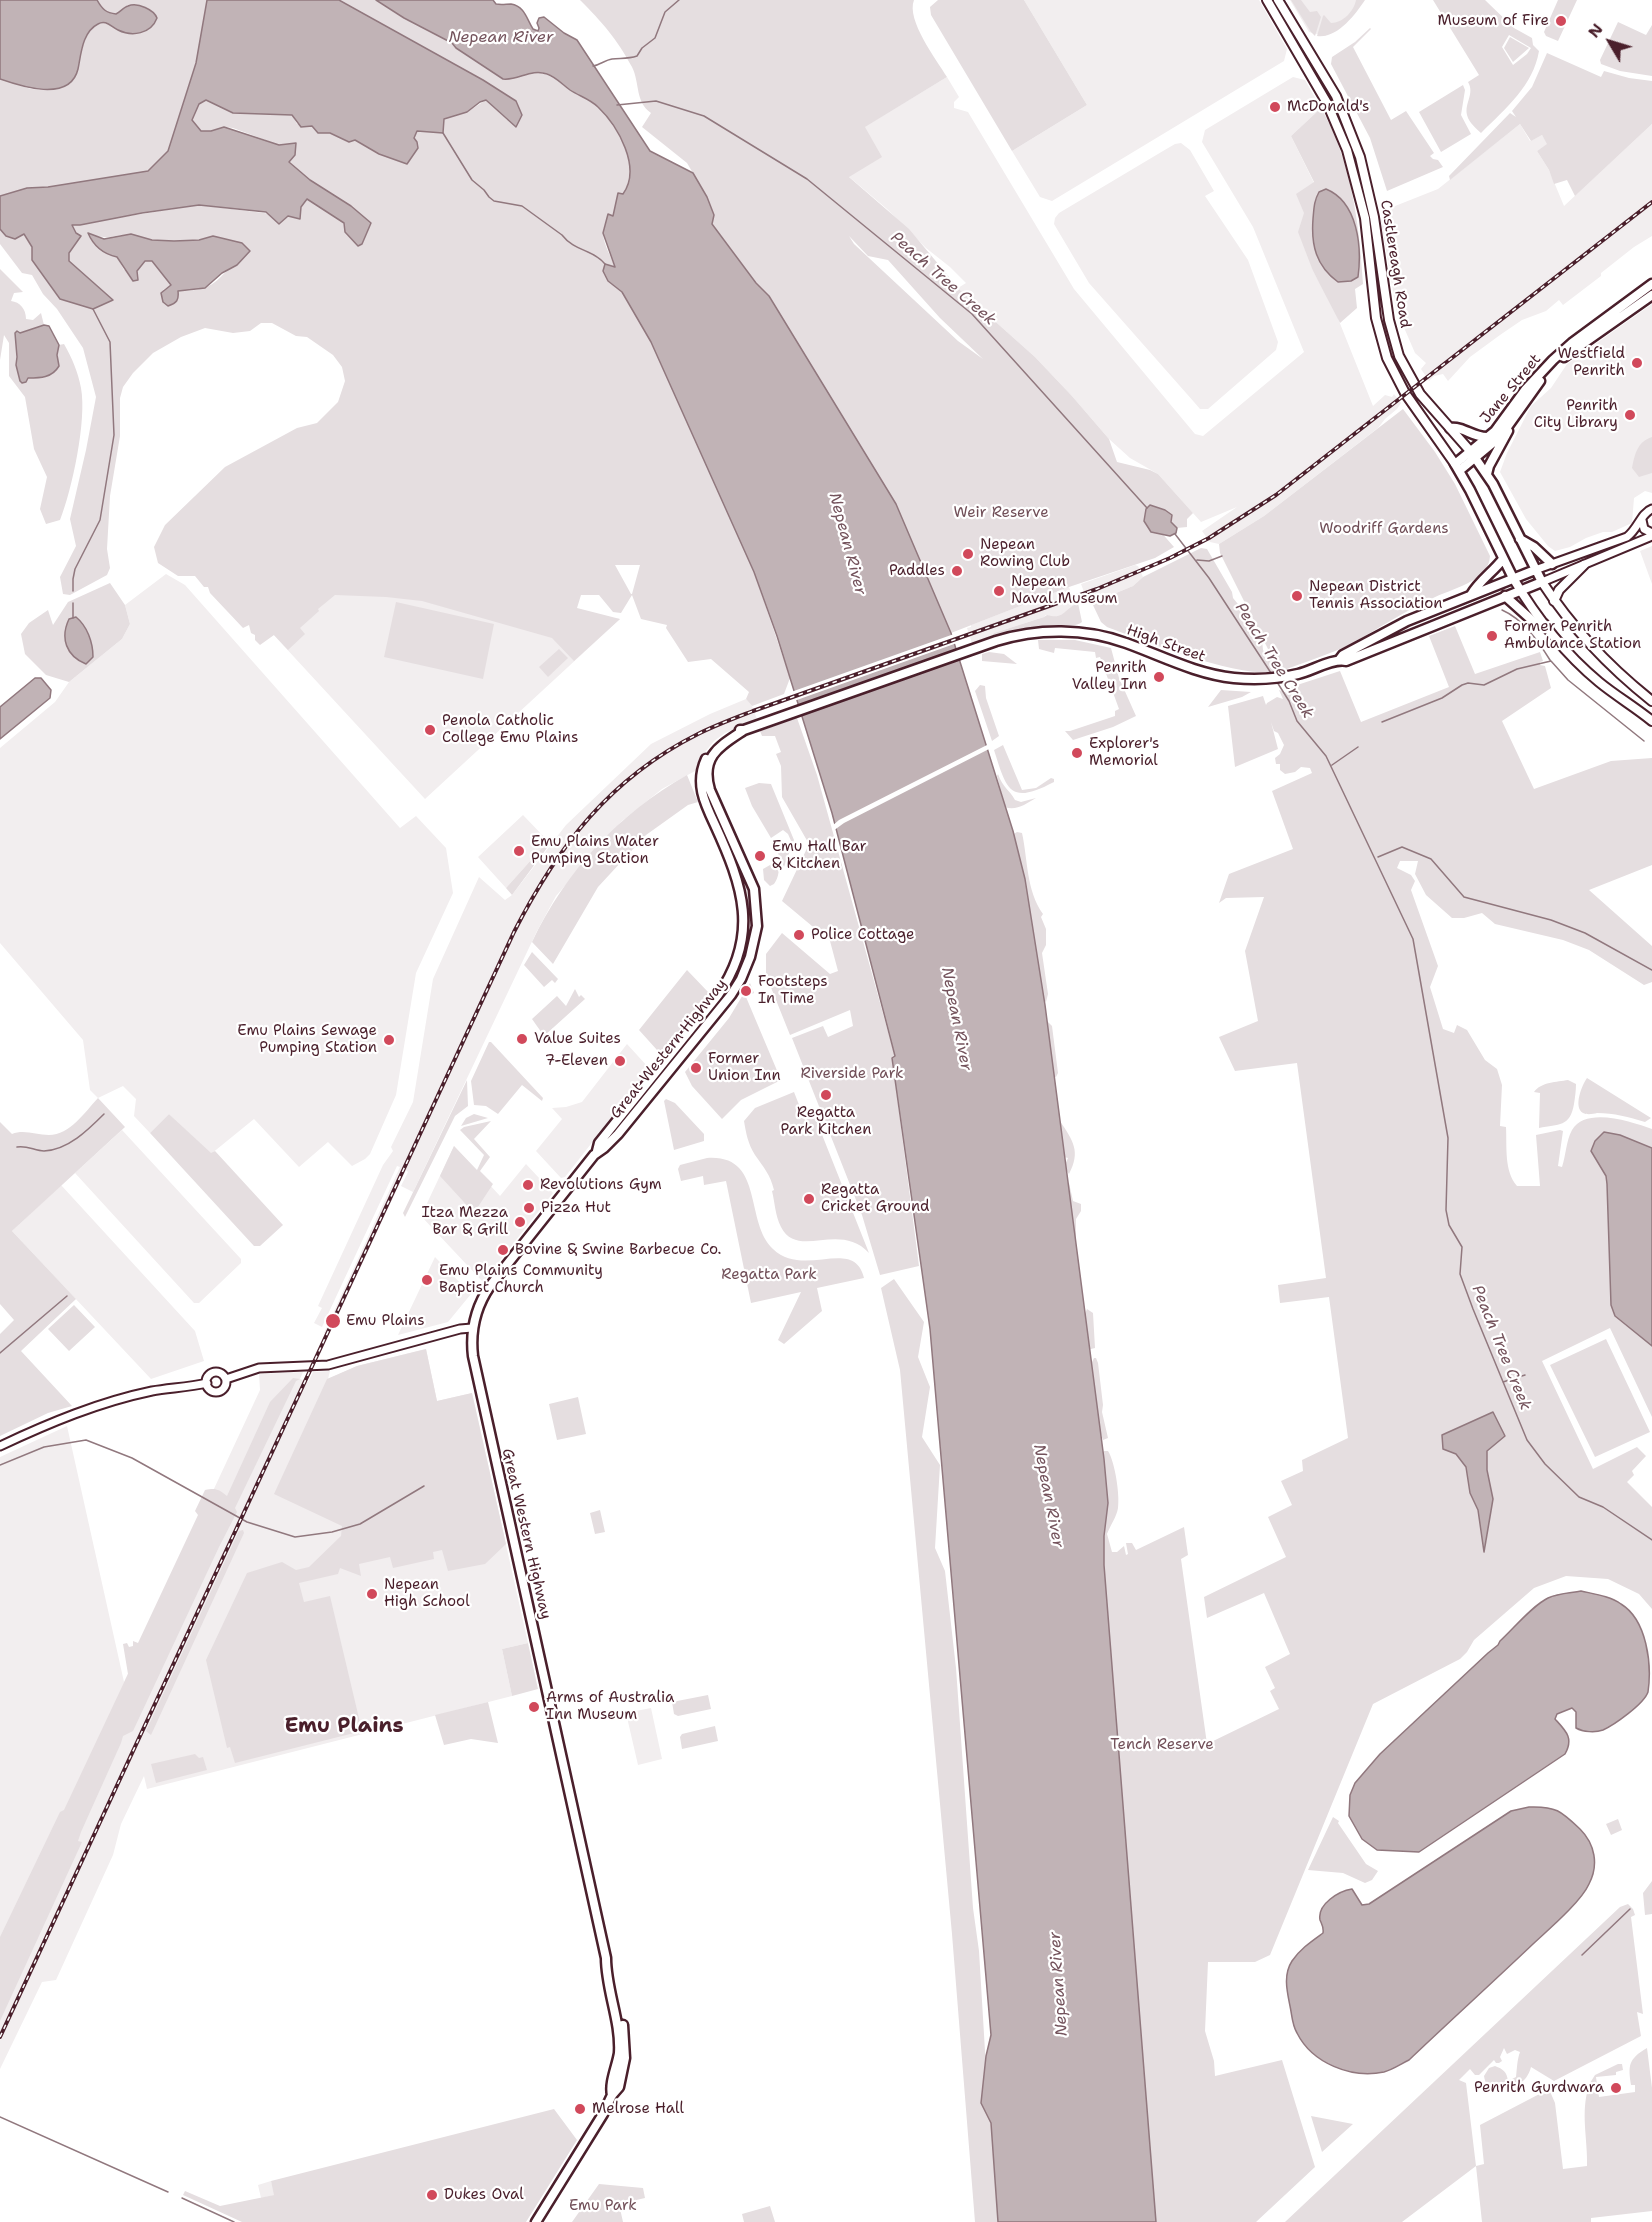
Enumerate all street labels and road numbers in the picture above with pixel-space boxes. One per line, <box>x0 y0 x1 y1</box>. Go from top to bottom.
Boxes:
street label: Castlereagh Road <box>1376 199 1414 329</box>
street label: Jane Street <box>1477 351 1545 427</box>
street label: High Street <box>1124 621 1208 667</box>
street label: Great Western Highway <box>607 975 731 1123</box>
street label: Great Western Highway <box>498 1447 554 1621</box>

